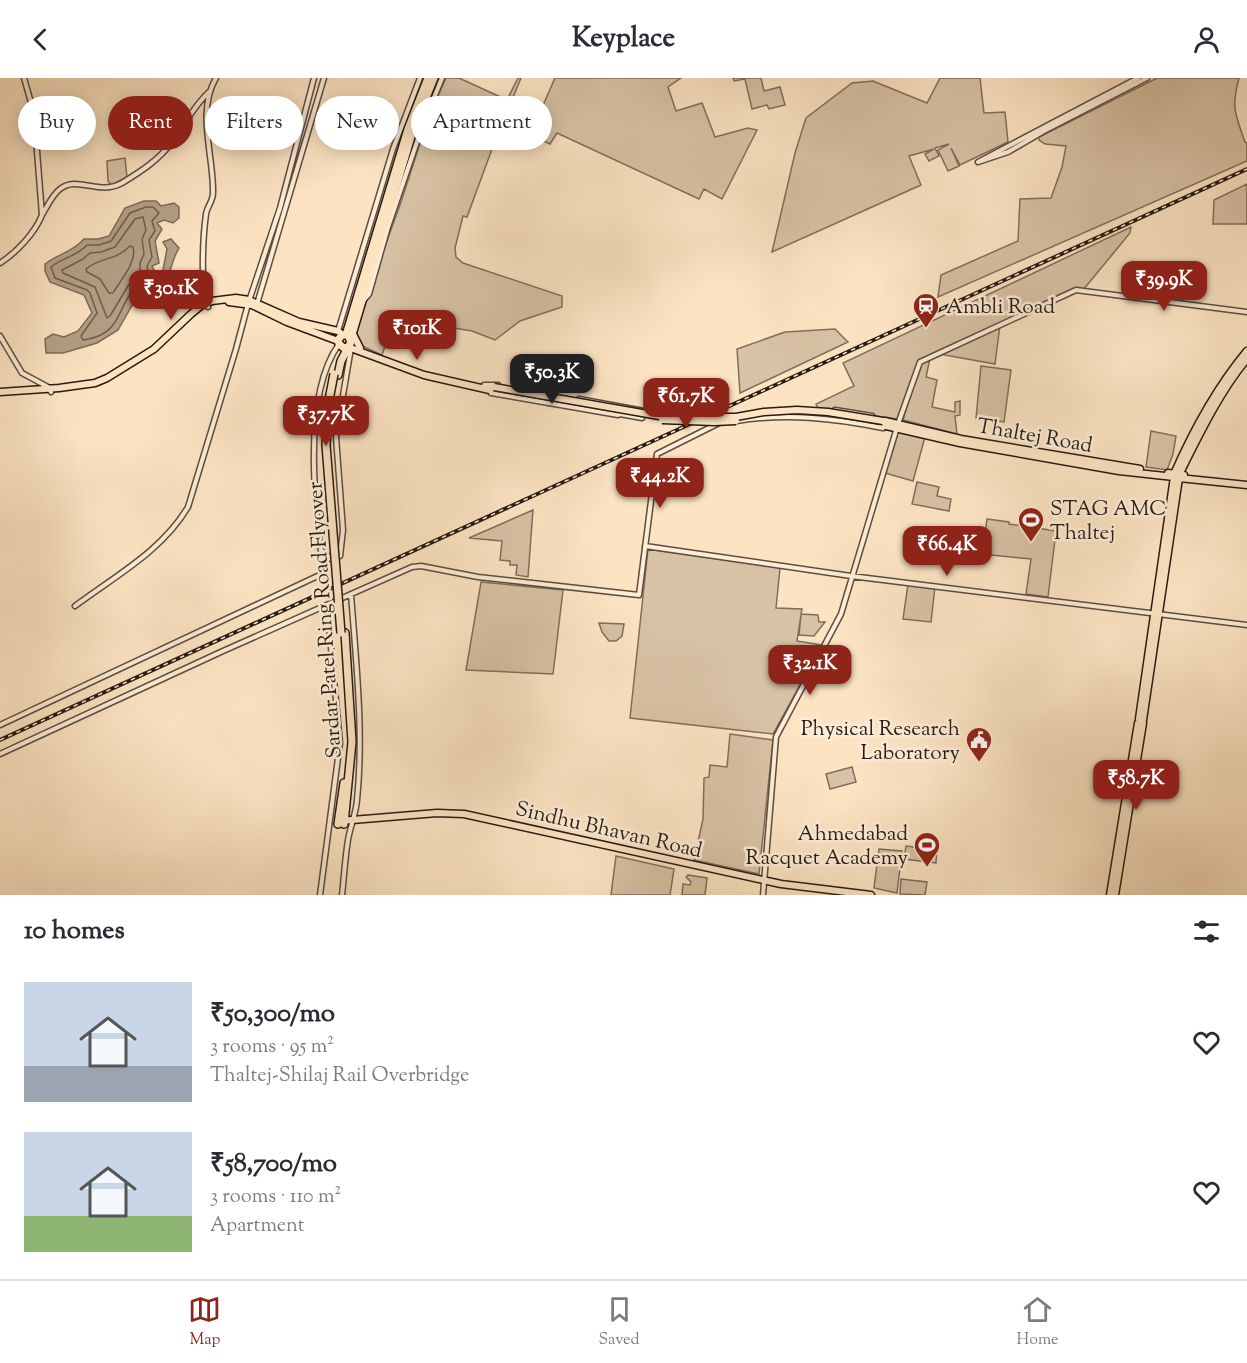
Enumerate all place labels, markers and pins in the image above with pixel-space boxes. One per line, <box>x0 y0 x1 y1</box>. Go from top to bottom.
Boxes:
pin: ₹39.9K <box>1115 261 1213 312</box>
pin: ₹30.1K <box>122 270 220 321</box>
station icon: Ambli Road <box>911 291 941 329</box>
place label: Ambli Road <box>946 293 1055 323</box>
pin: ₹101K <box>375 310 459 361</box>
pin: ₹50.3K <box>503 354 601 405</box>
pin: ₹61.7K <box>637 378 735 429</box>
pin: ₹37.7K <box>277 396 375 447</box>
pin: ₹44.2K <box>611 458 709 509</box>
place label: STAG AMC Thaltej <box>1050 495 1166 549</box>
sports icon: STAG AMC Thaltej <box>1016 505 1046 543</box>
pin: ₹66.4K <box>898 526 996 577</box>
pin: ₹32.1K <box>761 645 859 696</box>
place label: Physical Research Laboratory <box>801 715 961 769</box>
public building icon: Physical Research Laboratory <box>964 725 994 763</box>
pin: ₹58.7K <box>1087 760 1185 811</box>
place label: Ahmedabad Racquet Academy <box>746 820 909 874</box>
sports icon: Ahmedabad Racquet Academy <box>912 830 942 868</box>

